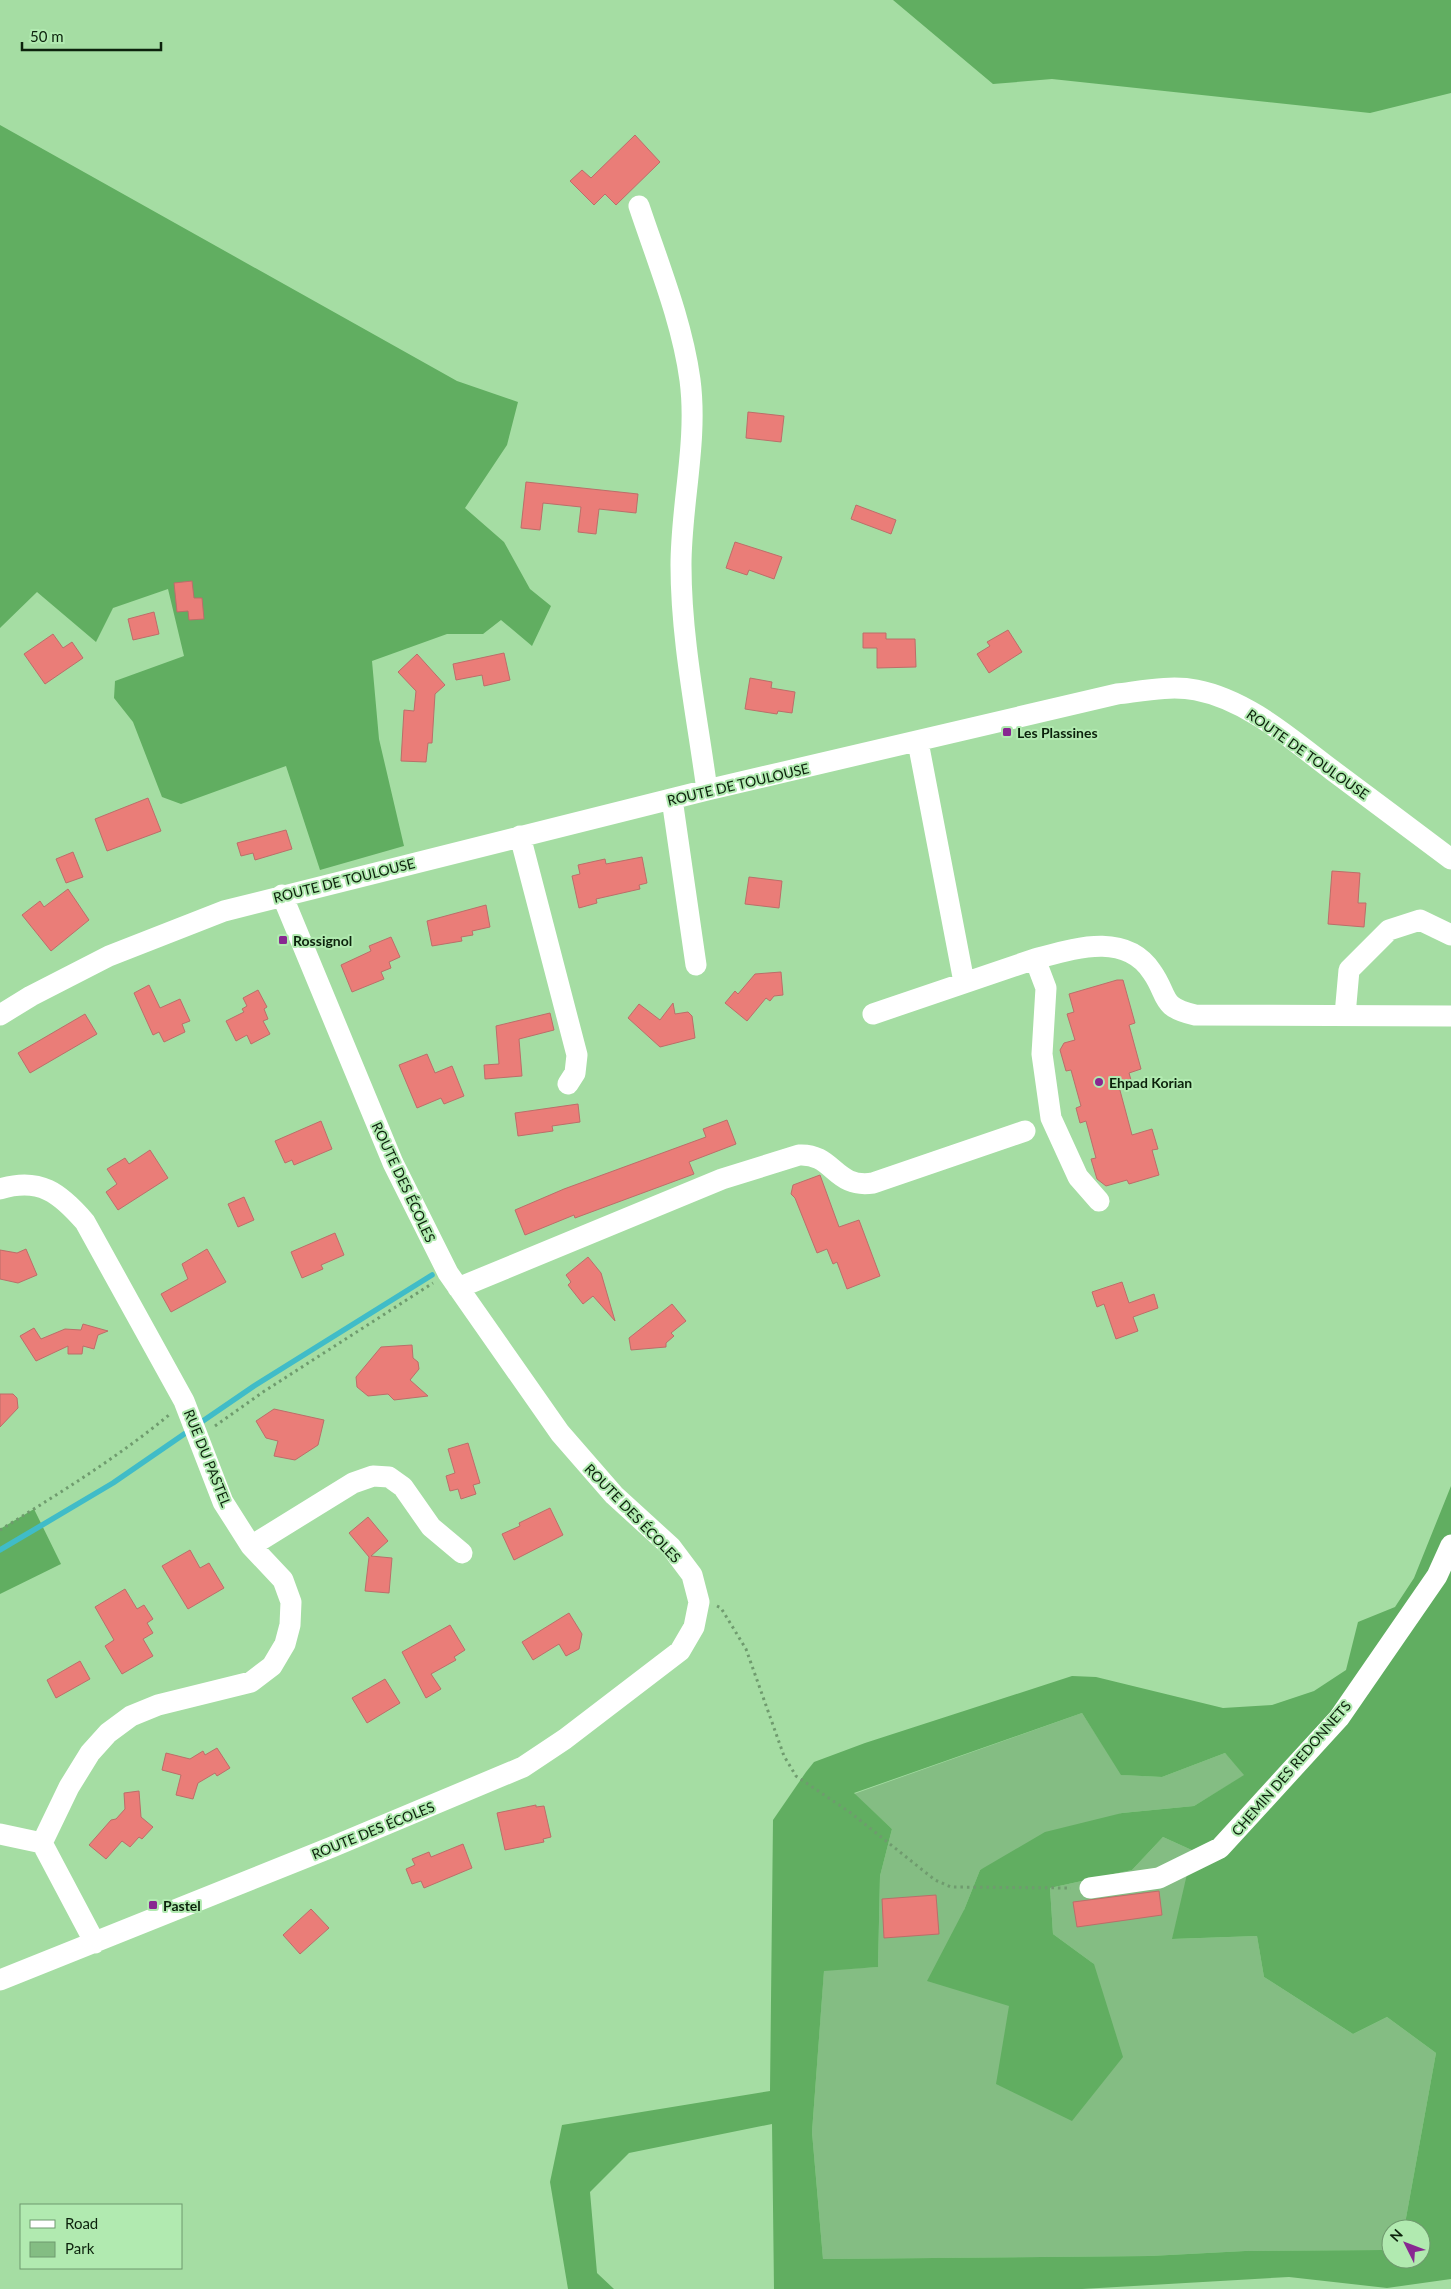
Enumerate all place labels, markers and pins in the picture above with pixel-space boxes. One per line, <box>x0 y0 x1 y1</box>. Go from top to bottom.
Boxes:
place label: Les Plassines <box>1017 724 1098 741</box>
marker: Les Plassines <box>1001 726 1013 738</box>
place label: Rossignol <box>293 932 352 949</box>
marker: Rossignol <box>277 934 289 946</box>
place label: Ehpad Korian <box>1109 1074 1192 1091</box>
marker: Ehpad Korian <box>1093 1076 1105 1088</box>
place label: Pastel <box>163 1897 201 1914</box>
marker: Pastel <box>147 1899 159 1911</box>

